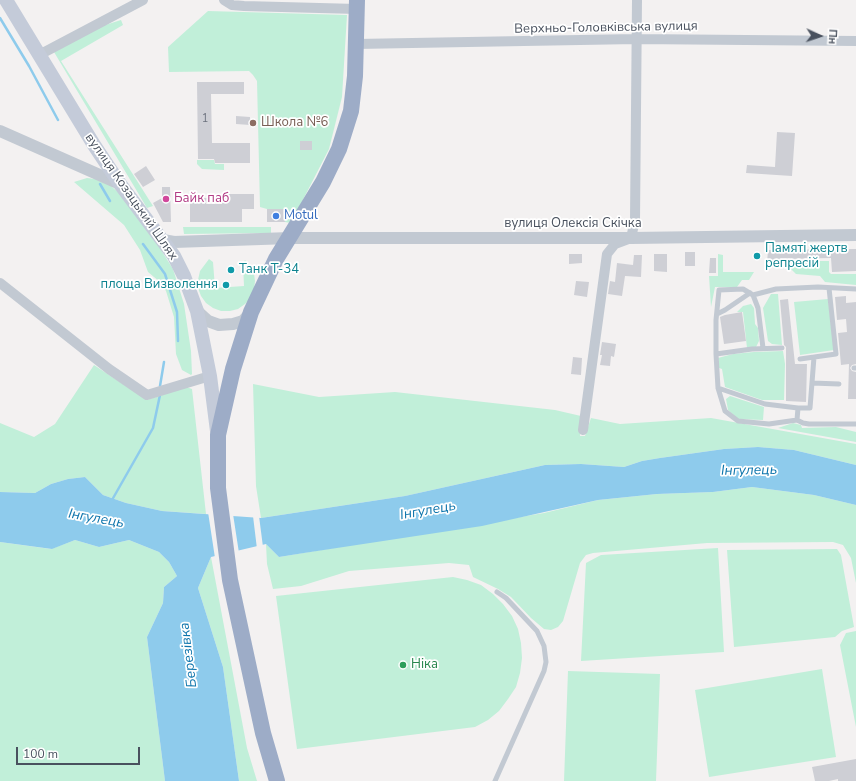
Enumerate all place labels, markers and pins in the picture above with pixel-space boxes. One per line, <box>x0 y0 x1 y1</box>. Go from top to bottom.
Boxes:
place label: Школа №6 <box>261 115 328 131</box>
marker: Школа №6 <box>248 118 258 128</box>
place label: Байк паб <box>174 191 229 207</box>
marker: Байк паб <box>161 194 171 204</box>
place label: Motul <box>284 208 318 224</box>
marker: Motul <box>271 211 281 221</box>
place label: Памяті жертв репресій <box>765 241 848 272</box>
marker: Памяті жертв репресій <box>752 251 762 261</box>
place label: Танк Т-34 <box>239 262 299 278</box>
marker: Танк Т-34 <box>226 265 236 275</box>
place label: площа Визволення <box>101 277 218 293</box>
marker: площа Визволення <box>221 280 231 290</box>
place label: Ніка <box>411 657 438 673</box>
marker: Ніка <box>398 660 408 670</box>

